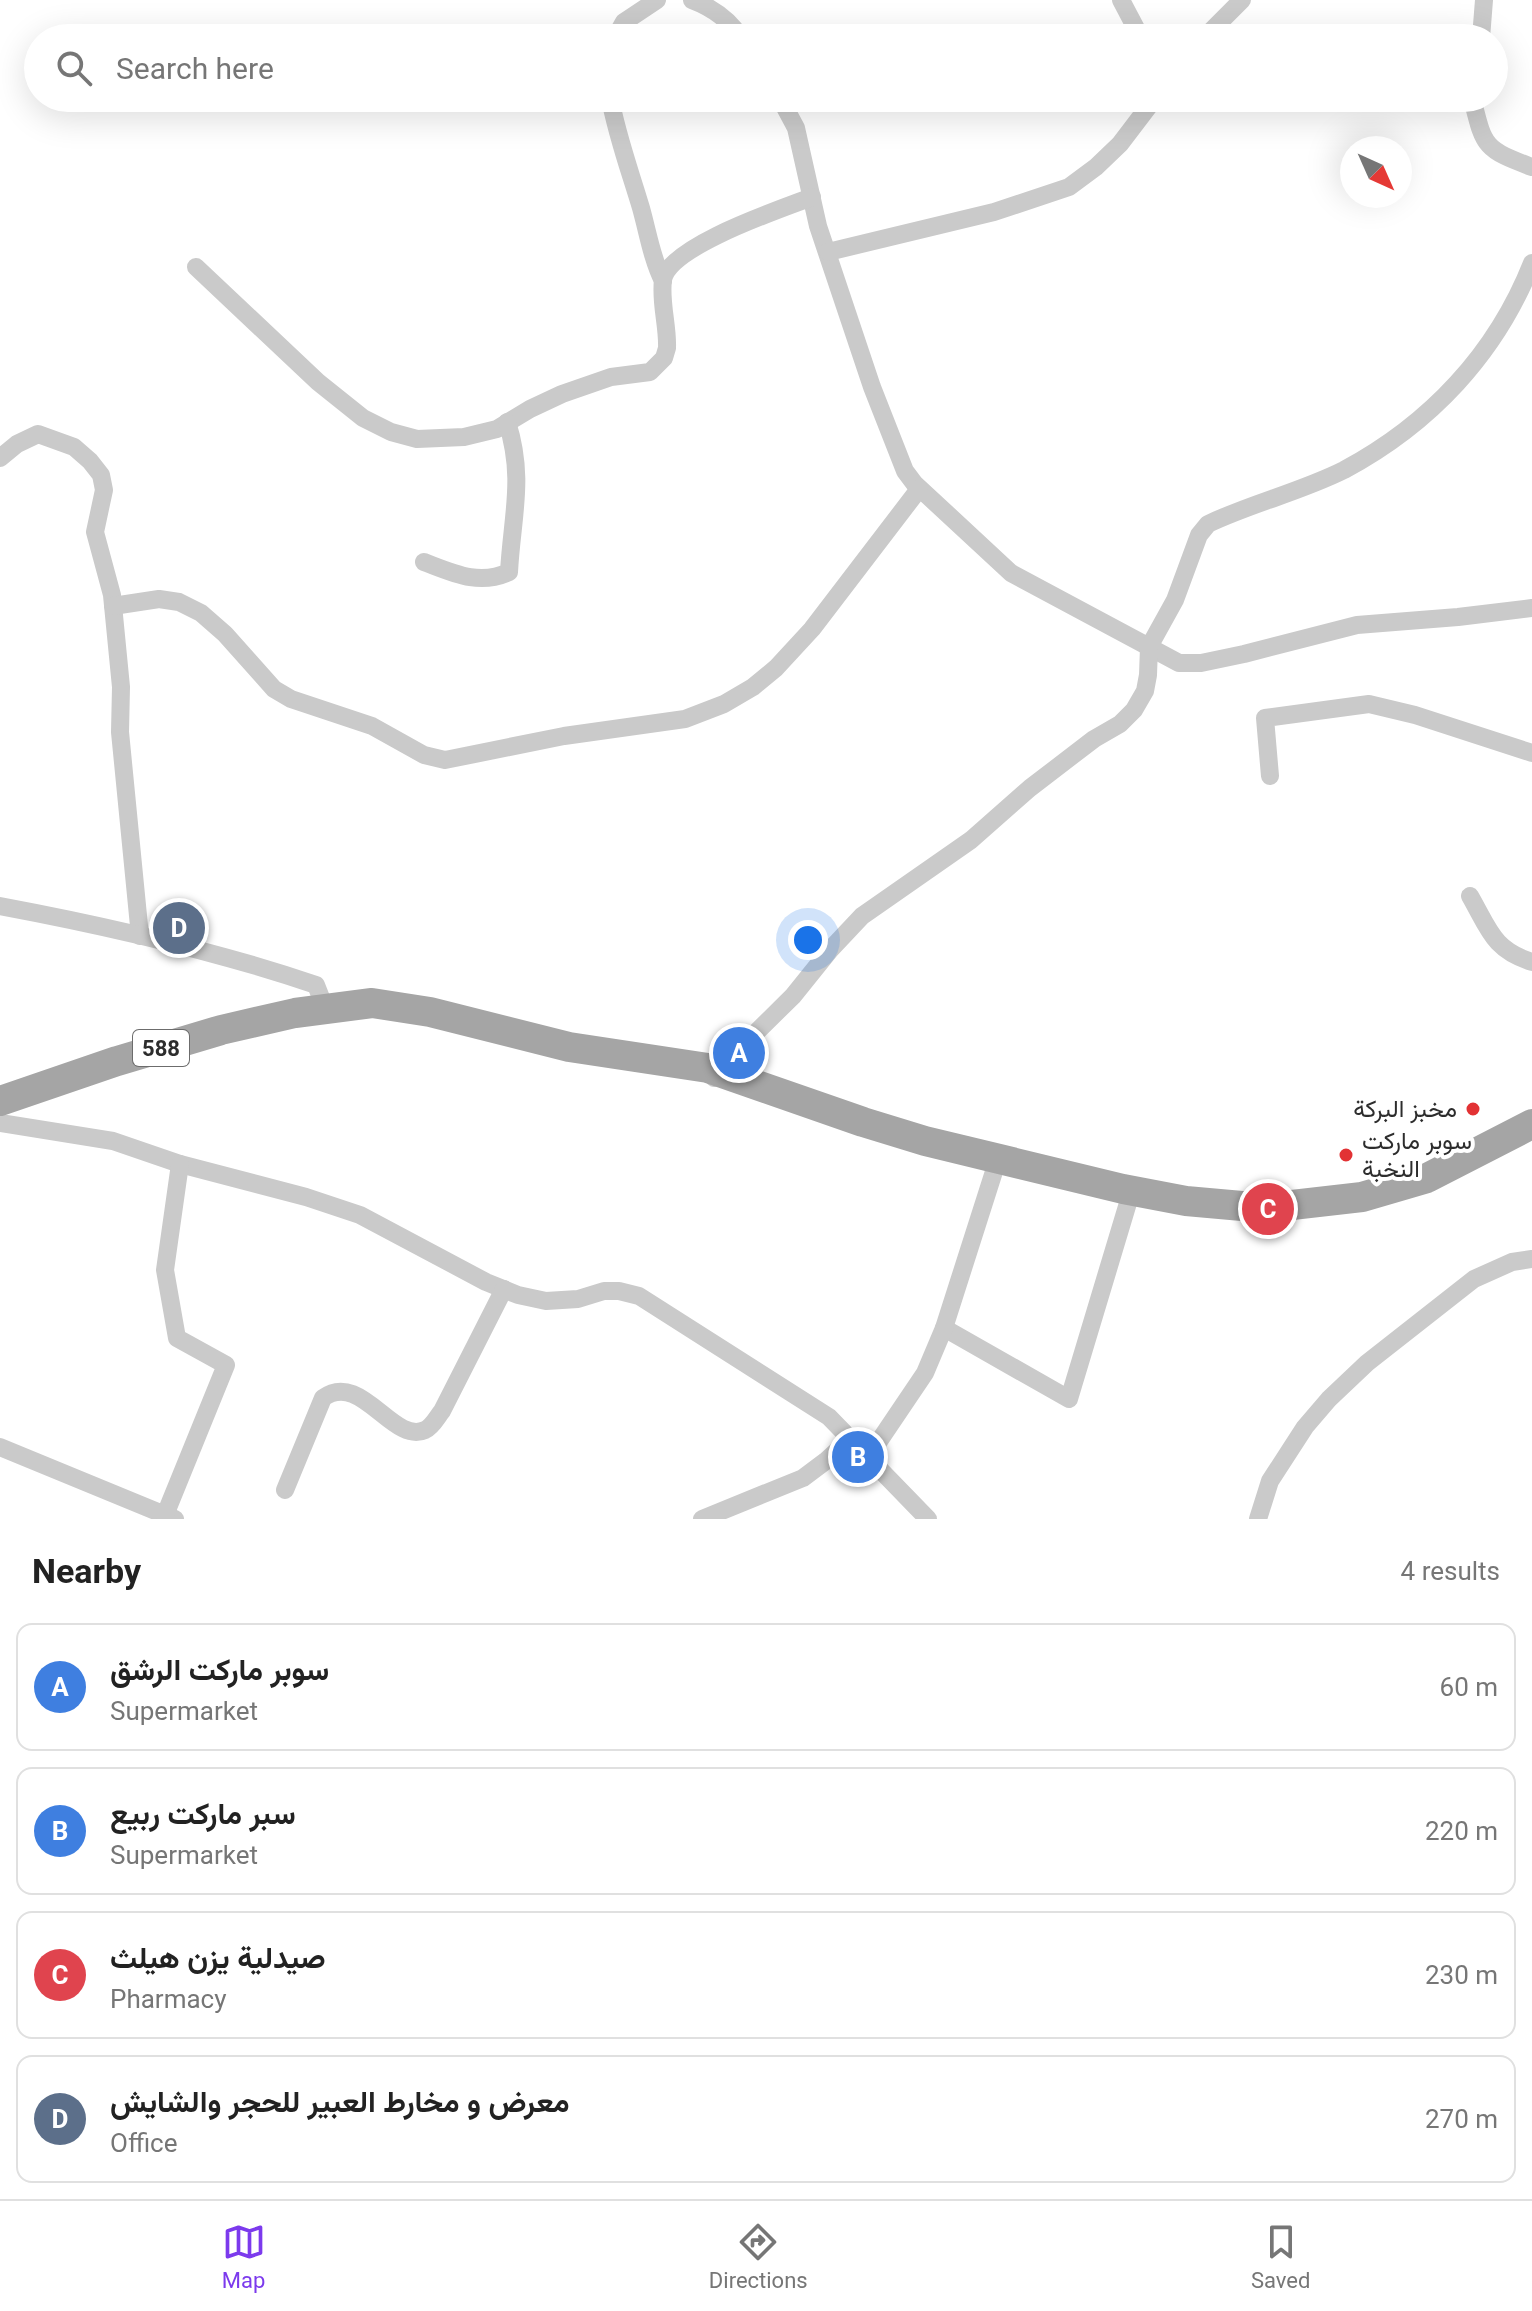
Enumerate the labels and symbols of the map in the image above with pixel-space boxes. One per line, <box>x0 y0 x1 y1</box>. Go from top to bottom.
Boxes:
north arrow <box>1340 136 1412 208</box>
pin: D <box>153 898 205 958</box>
your location <box>788 920 828 960</box>
pin: A <box>713 1023 765 1083</box>
road number: 588 <box>133 1030 189 1066</box>
place label: مخبز البركة <box>1353 1095 1457 1124</box>
marker: مخبز البركة <box>1464 1100 1482 1118</box>
place label: سوبر ماركت النخبة <box>1362 1127 1472 1183</box>
marker: سوبر ماركت النخبة <box>1337 1146 1355 1164</box>
pin: C <box>1242 1179 1294 1239</box>
pin: B <box>832 1427 884 1487</box>

